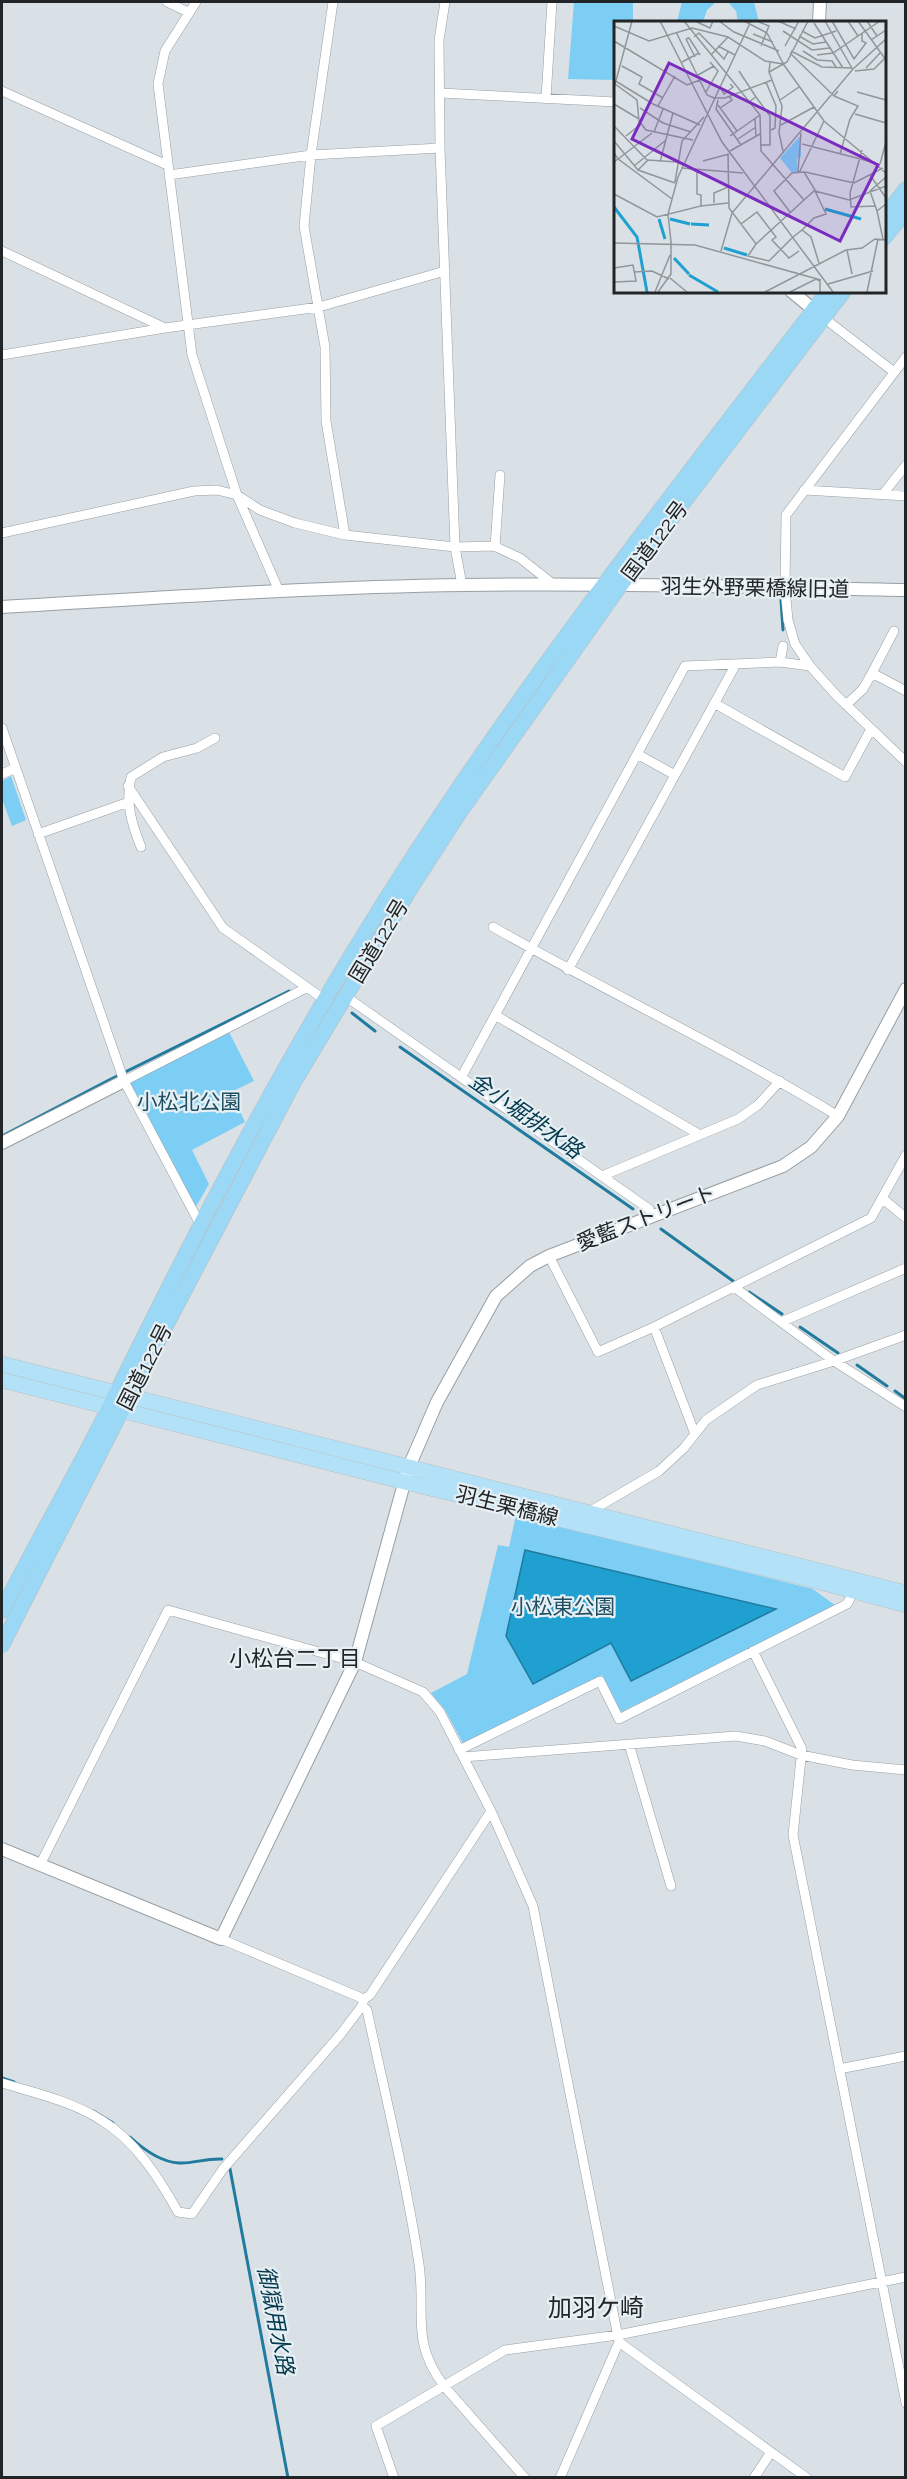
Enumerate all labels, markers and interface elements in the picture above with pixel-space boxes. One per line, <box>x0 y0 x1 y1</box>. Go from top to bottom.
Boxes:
inset map <box>614 21 886 292</box>
street label: 国道122号 <box>616 496 693 586</box>
street label: 羽生外野栗橋線旧道 <box>660 573 850 602</box>
street label: 国道122号 <box>344 894 413 987</box>
water label: 金小堀排水路 <box>464 1066 589 1165</box>
park label: 小松北公園 <box>137 1089 242 1114</box>
street label: 愛藍ストリート <box>573 1180 719 1256</box>
street label: 国道122号 <box>112 1319 177 1414</box>
street label: 羽生栗橋線 <box>453 1481 561 1530</box>
park label: 小松東公園 <box>511 1594 616 1619</box>
district label: 小松台二丁目 <box>229 1645 361 1671</box>
water label: 御獄用水路 <box>253 2264 300 2378</box>
district label: 加羽ケ崎 <box>548 2293 644 2322</box>

